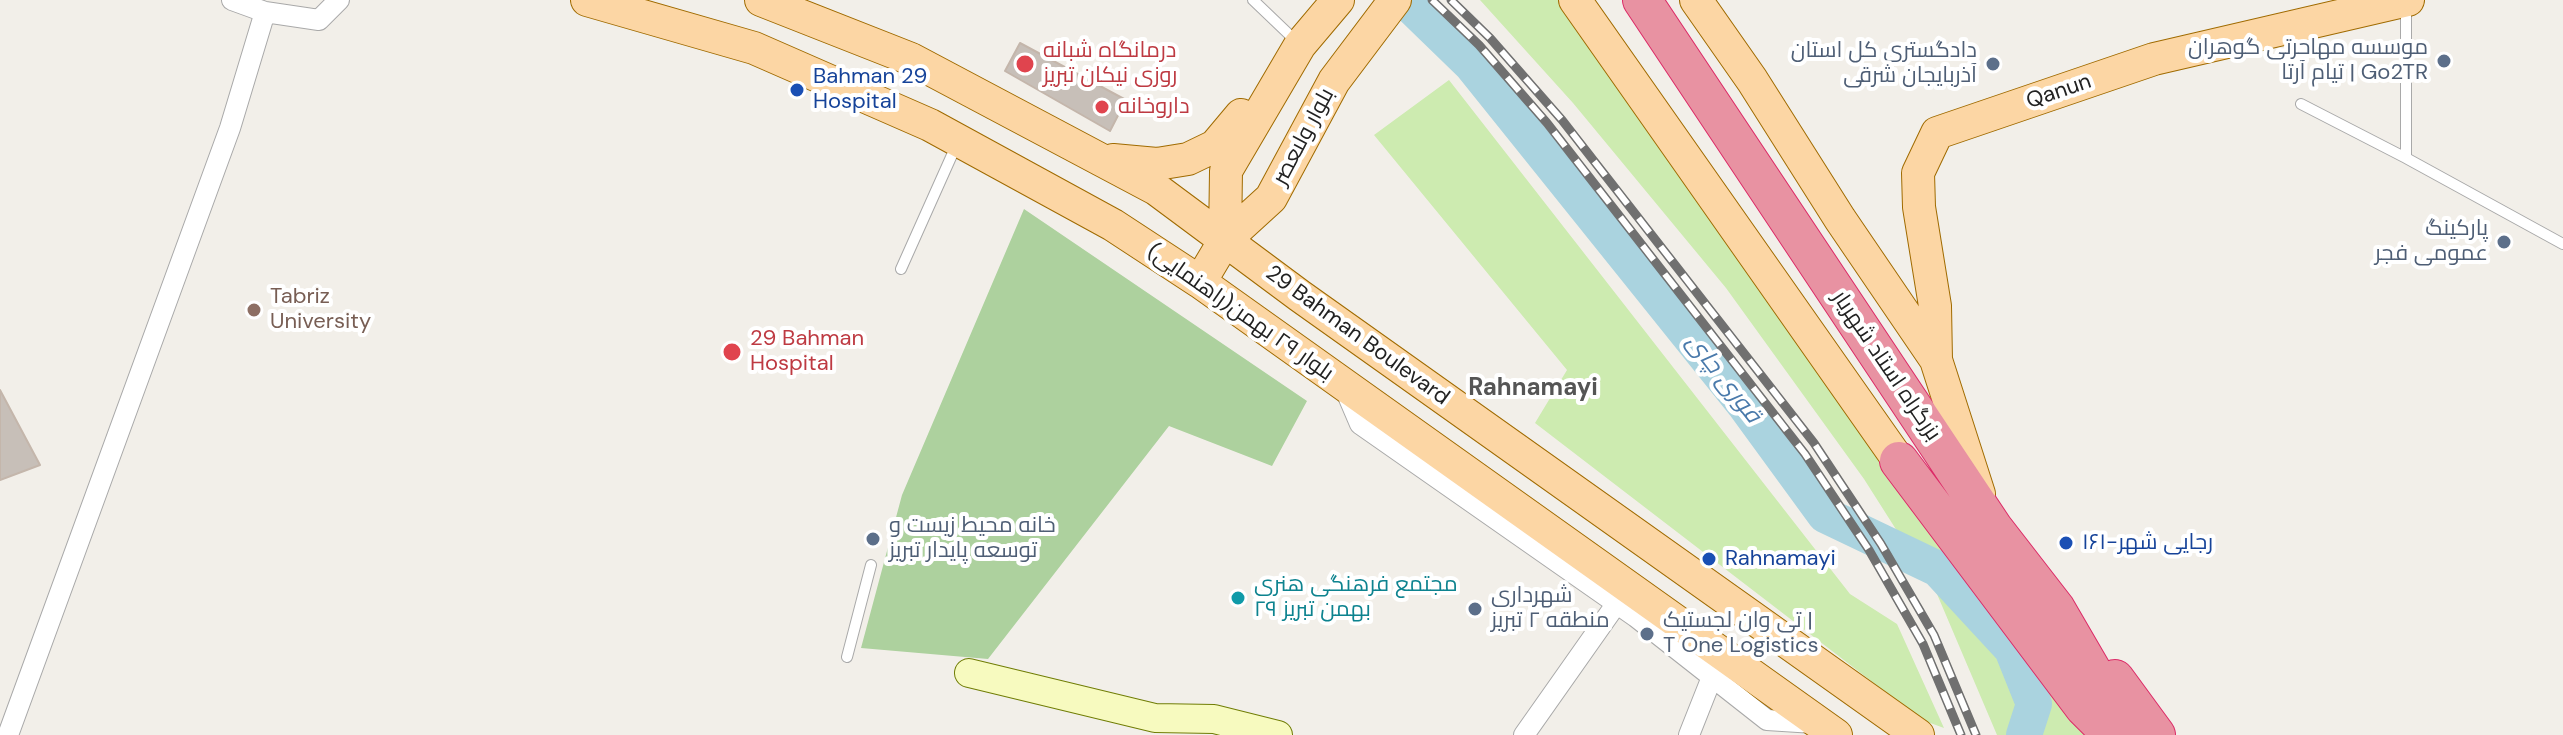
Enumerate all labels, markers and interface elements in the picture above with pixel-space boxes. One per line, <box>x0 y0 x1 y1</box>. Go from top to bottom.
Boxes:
place label: موسسه مهاجرتی گوهران تیام آرتا | Go2TR <box>2188 35 2428 86</box>
place label: درمانگاه شبانه روزی نیکان تبریز <box>1043 38 1177 90</box>
place label: دادگستری کل استان آذربایجان شرقی <box>1791 38 1977 90</box>
marker: موسسه مهاجرتی گوهران تیام آرتا | Go2TR <box>2435 52 2453 70</box>
marker: درمانگاه شبانه روزی نیکان تبریز <box>1014 53 1036 75</box>
marker: دادگستری کل استان آذربایجان شرقی <box>1984 55 2002 73</box>
place label: Bahman 29 Hospital <box>813 64 927 116</box>
street label: Qanun <box>2023 69 2095 115</box>
marker: Bahman 29 Hospital <box>788 81 806 99</box>
street label: بلوار ولىعصر <box>1267 84 1341 190</box>
place label: داروخانه <box>1118 94 1190 120</box>
marker: داروخانه <box>1093 98 1111 116</box>
place label: پارکینگ عمومی فجر <box>2375 216 2488 268</box>
marker: پارکینگ عمومی فجر <box>2495 233 2513 251</box>
street label: بلوار ٢٩ بهمن(راهنمایی) <box>1142 239 1338 387</box>
street label: 29 Bahman Boulevard <box>1260 261 1454 411</box>
place label: Tabriz University <box>270 284 371 336</box>
street label: بزرگراه استاد شهریار <box>1826 286 1946 446</box>
marker: Tabriz University <box>245 301 263 319</box>
place label: 29 Bahman Hospital <box>750 326 864 378</box>
water label: قوری چای <box>1679 329 1767 429</box>
marker: 29 Bahman Hospital <box>721 341 743 363</box>
district label: Rahnamayi <box>1468 375 1598 403</box>
place label: خانه محیط زیست و توسعه پایدار تبریز <box>889 513 1056 564</box>
marker: خانه محیط زیست و توسعه پایدار تبریز <box>864 530 882 548</box>
place label: ۱۶۱-رجایی شهر <box>2082 530 2213 556</box>
marker: ۱۶۱-رجایی شهر <box>2057 534 2075 552</box>
place label: Rahnamayi <box>1725 546 1836 572</box>
marker: Rahnamayi <box>1700 550 1718 568</box>
place label: مجتمع فرهنگی هنری ۲۹ بهمن تبریز <box>1254 572 1458 624</box>
place label: شهرداری منطقه ۲ تبریز <box>1491 583 1610 634</box>
marker: مجتمع فرهنگی هنری ۲۹ بهمن تبریز <box>1229 589 1247 607</box>
marker: شهرداری منطقه ۲ تبریز <box>1466 600 1484 618</box>
place label: تی وان لجستیک | T One Logistics <box>1663 608 1819 660</box>
marker: تی وان لجستیک | T One Logistics <box>1638 625 1656 643</box>

